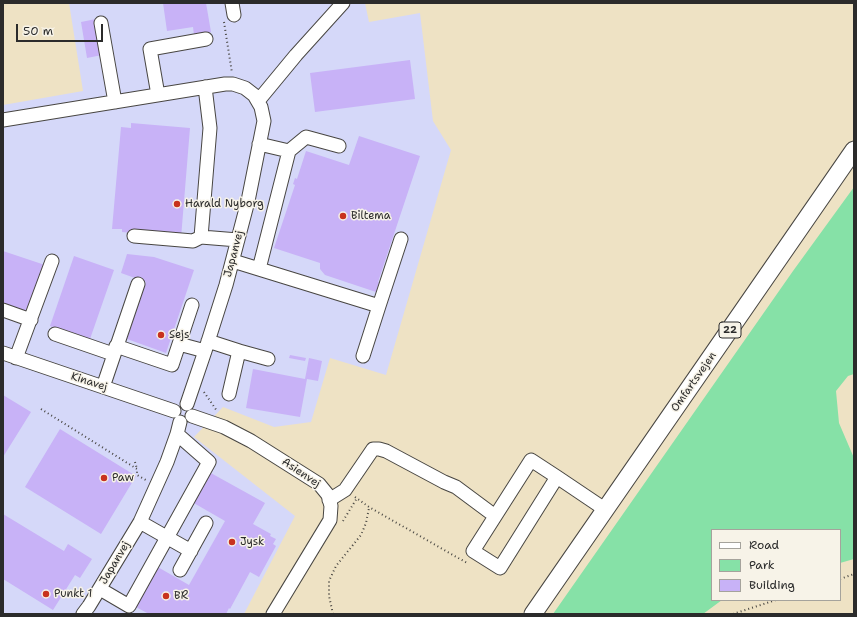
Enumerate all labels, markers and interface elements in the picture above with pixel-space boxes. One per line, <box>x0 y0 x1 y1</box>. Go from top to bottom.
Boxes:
scale bar <box>18 16 105 42</box>
text: 50 m <box>23 23 53 39</box>
place label: Harald Nyborg <box>185 197 264 211</box>
marker: Harald Nyborg <box>172 199 182 209</box>
place label: Biltema <box>351 209 391 223</box>
marker: Biltema <box>338 211 348 221</box>
street label: Japanvej <box>221 229 247 279</box>
road number: 22 <box>719 322 741 338</box>
place label: Sejs <box>169 328 189 342</box>
marker: Sejs <box>156 330 166 340</box>
street label: Omfartsvejen <box>669 350 719 414</box>
street label: Kinavej <box>69 370 109 394</box>
street label: Asienvej <box>279 455 323 491</box>
place label: Paw <box>112 471 134 485</box>
marker: Paw <box>99 473 109 483</box>
legend <box>711 529 841 601</box>
place label: Jysk <box>240 535 264 549</box>
marker: Jysk <box>227 537 237 547</box>
text: Road <box>749 537 779 553</box>
street label: Japanvej <box>97 539 133 587</box>
text: Park <box>749 557 775 573</box>
text: Building <box>749 577 795 593</box>
place label: Punkt 1 <box>54 587 92 601</box>
marker: Punkt 1 <box>41 589 51 599</box>
place label: BR <box>174 589 188 603</box>
marker: BR <box>161 591 171 601</box>

